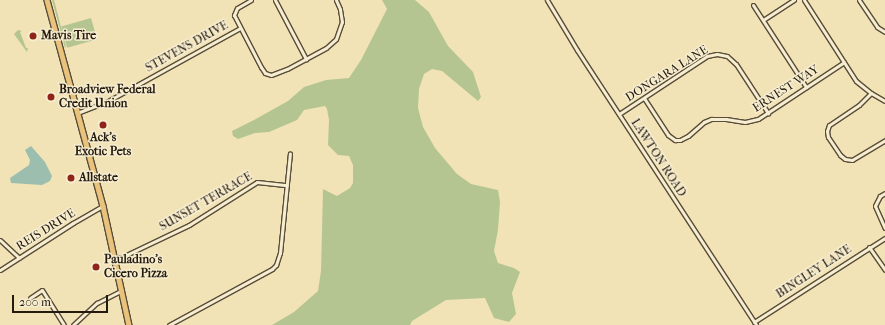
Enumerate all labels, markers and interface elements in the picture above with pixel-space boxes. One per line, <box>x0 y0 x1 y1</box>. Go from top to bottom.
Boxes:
street label: STEVENS DRIVE <box>143 18 231 76</box>
place label: Mavis Tire <box>41 29 96 43</box>
marker: Mavis Tire <box>28 31 38 41</box>
street label: DONGARA LANE <box>623 43 711 105</box>
street label: ERNEST WAY <box>750 62 822 116</box>
place label: Broadview Federal Credit Union <box>59 83 155 111</box>
marker: Broadview Federal Credit Union <box>46 92 56 102</box>
street label: LAWTON ROAD <box>627 116 689 200</box>
marker: Ack's Exotic Pets <box>98 120 108 130</box>
place label: Ack's Exotic Pets <box>75 131 131 159</box>
street label: SUNSET TERRACE <box>157 170 255 234</box>
place label: Allstate <box>79 171 118 185</box>
marker: Allstate <box>66 173 76 183</box>
street label: REIS DRIVE <box>14 206 78 254</box>
street label: BINGLEY LANE <box>774 242 854 302</box>
place label: Pauladino's Cicero Pizza <box>104 253 167 281</box>
marker: Pauladino's Cicero Pizza <box>91 262 101 272</box>
scale bar <box>14 287 110 313</box>
text: 200 m <box>19 295 51 309</box>

